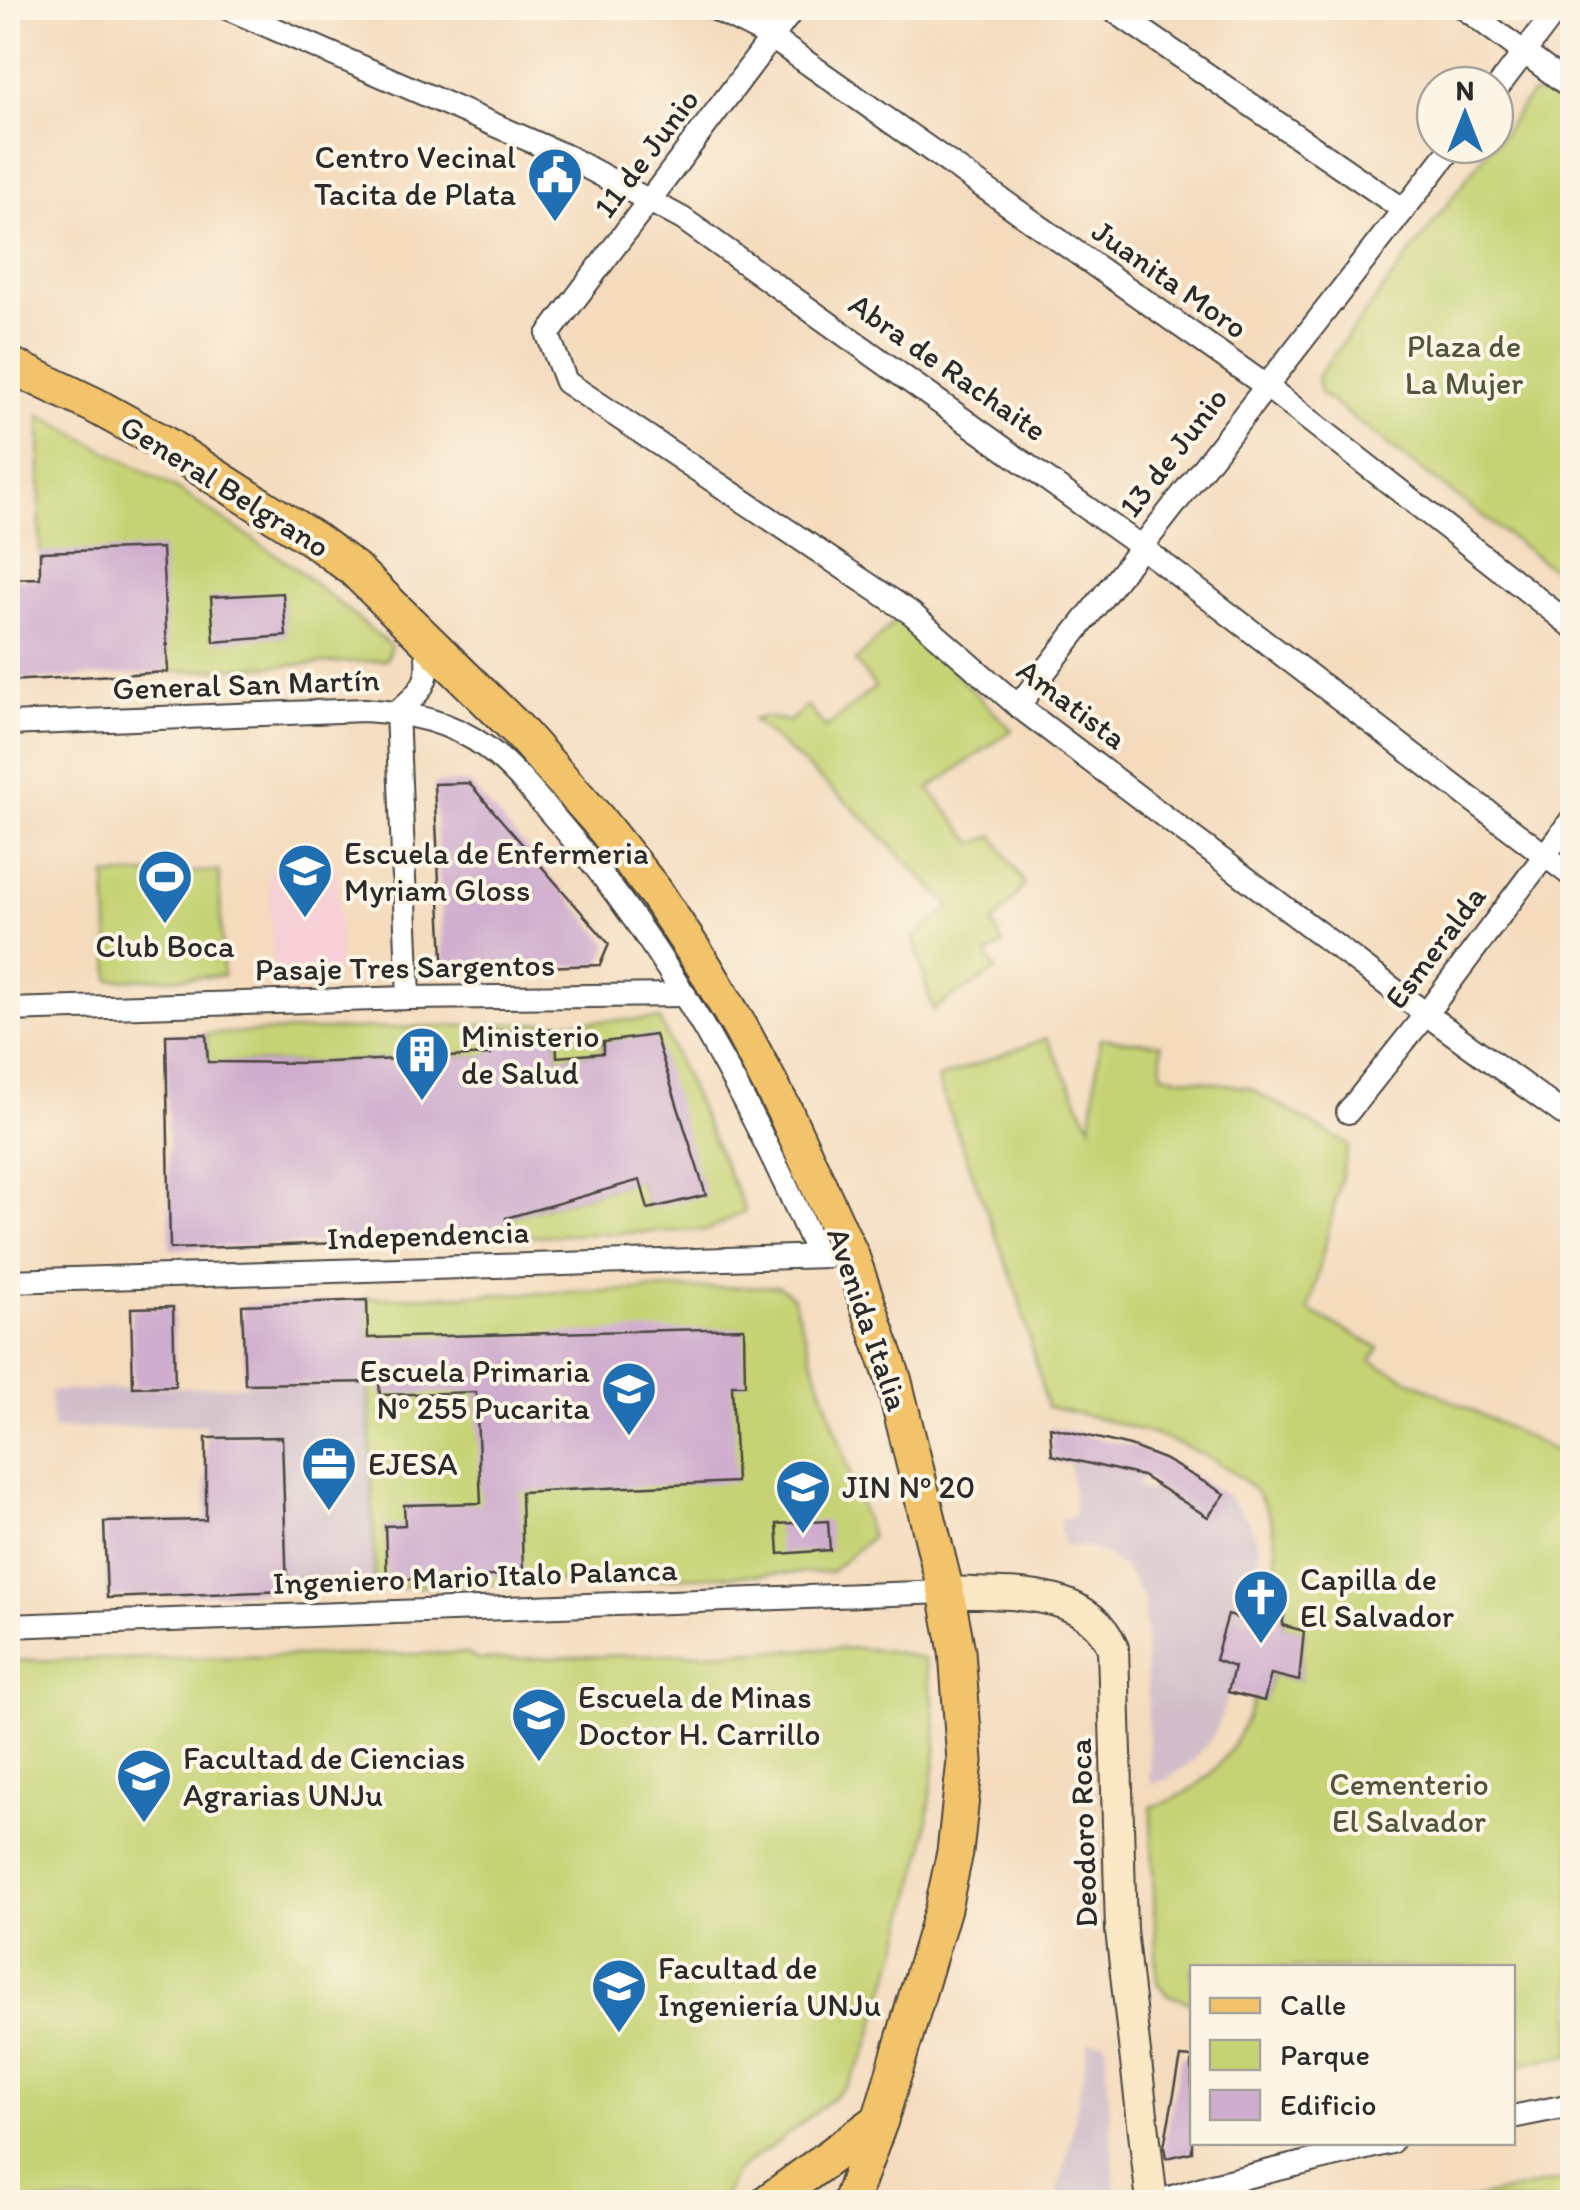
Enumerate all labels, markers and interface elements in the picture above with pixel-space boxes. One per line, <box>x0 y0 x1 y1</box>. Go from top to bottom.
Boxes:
north arrow <box>1415 65 1515 165</box>
text: N <box>1456 73 1474 107</box>
street label: 11 de Junio <box>585 81 707 225</box>
place label: Centro Vecinal Tacita de Plata <box>314 138 516 213</box>
public building icon: Centro Vecinal Tacita de Plata <box>525 145 585 224</box>
street label: Juanita Moro <box>1085 211 1255 347</box>
street label: Abra de Rachaite <box>842 285 1054 449</box>
park label: Plaza de La Mujer <box>1405 327 1523 402</box>
street label: 13 de Junio <box>1111 380 1235 524</box>
street label: General Belgrano <box>113 406 337 566</box>
street label: Amatista <box>1010 651 1135 758</box>
street label: General San Martín <box>112 660 380 708</box>
place label: Escuela de Enfermeria Myriam Gloss <box>344 834 649 909</box>
school or university icon: Escuela de Enfermeria Myriam Gloss <box>275 841 335 920</box>
sports icon: Club Boca <box>135 847 195 926</box>
street label: Esmeralda <box>1376 878 1494 1016</box>
place label: Club Boca <box>95 927 235 965</box>
street label: Pasaje Tres Sargentos <box>255 945 555 989</box>
place label: Ministerio de Salud <box>461 1017 599 1092</box>
building icon: Ministerio de Salud <box>392 1024 452 1103</box>
street label: Independencia <box>326 1212 530 1258</box>
street label: Avenida Italia <box>819 1222 917 1416</box>
place label: Escuela Primaria Nº 255 Pucarita <box>360 1352 590 1427</box>
school or university icon: Escuela Primaria Nº 255 Pucarita <box>599 1359 659 1438</box>
office icon: EJESA <box>299 1434 359 1513</box>
place label: EJESA <box>368 1445 458 1483</box>
school or university icon: JIN Nº 20 <box>773 1457 833 1536</box>
place label: JIN Nº 20 <box>842 1468 975 1506</box>
street label: Ingeniero Mario Italo Palanca <box>272 1550 678 1602</box>
place label: Capilla de El Salvador <box>1300 1560 1454 1635</box>
church icon: Capilla de El Salvador <box>1231 1567 1291 1646</box>
place label: Escuela de Minas Doctor H. Carrillo <box>578 1678 821 1753</box>
school or university icon: Escuela de Minas Doctor H. Carrillo <box>509 1685 569 1764</box>
street label: Deodoro Roca <box>1061 1737 1105 1928</box>
place label: Facultad de Ciencias Agrarias UNJu <box>183 1739 465 1814</box>
school or university icon: Facultad de Ciencias Agrarias UNJu <box>114 1746 174 1825</box>
park label: Cementerio El Salvador <box>1329 1765 1489 1840</box>
place label: Facultad de Ingeniería UNJu <box>658 1949 881 2024</box>
school or university icon: Facultad de Ingeniería UNJu <box>589 1956 649 2035</box>
legend <box>1190 1965 1515 2145</box>
text: Calle <box>1280 1986 1346 2023</box>
text: Parque <box>1280 2036 1370 2073</box>
text: Edificio <box>1280 2086 1376 2123</box>

